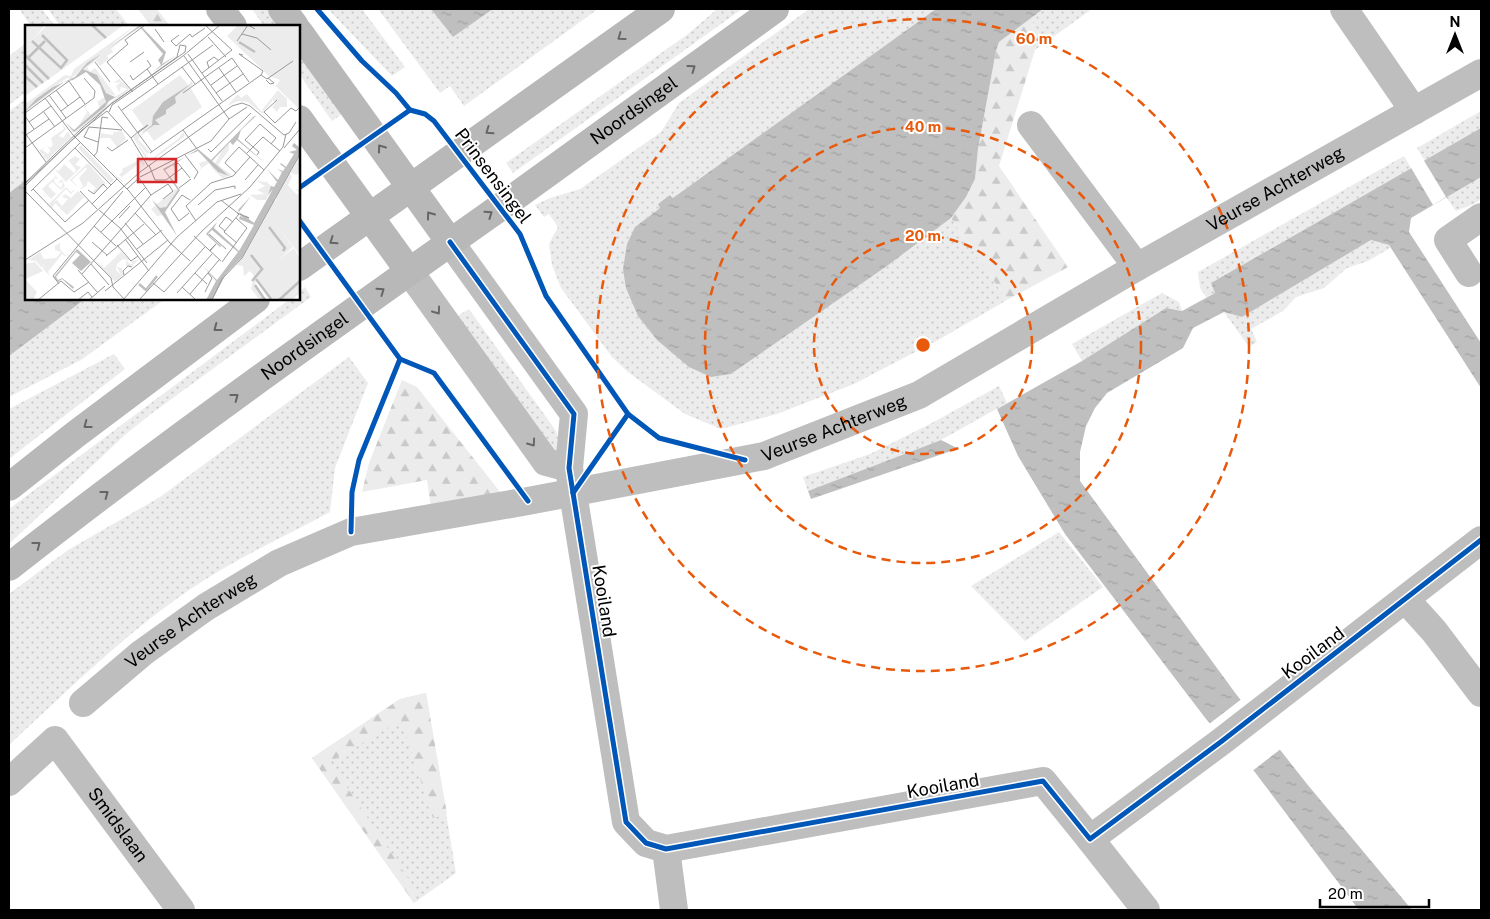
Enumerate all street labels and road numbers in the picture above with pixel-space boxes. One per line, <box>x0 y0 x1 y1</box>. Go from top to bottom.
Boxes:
street label: Noordsingel <box>586 72 681 149</box>
street label: Prinsensingel <box>451 124 536 227</box>
street label: Veurse Achterweg <box>1203 141 1348 236</box>
street label: Noordsingel <box>257 308 352 384</box>
street label: Veurse Achterweg <box>758 390 909 466</box>
street label: Kooiland <box>588 563 621 639</box>
street label: Veurse Achterweg <box>121 568 260 673</box>
street label: Kooiland <box>1277 622 1348 683</box>
street label: Kooiland <box>905 769 981 802</box>
street label: Smidslaan <box>84 783 153 866</box>

